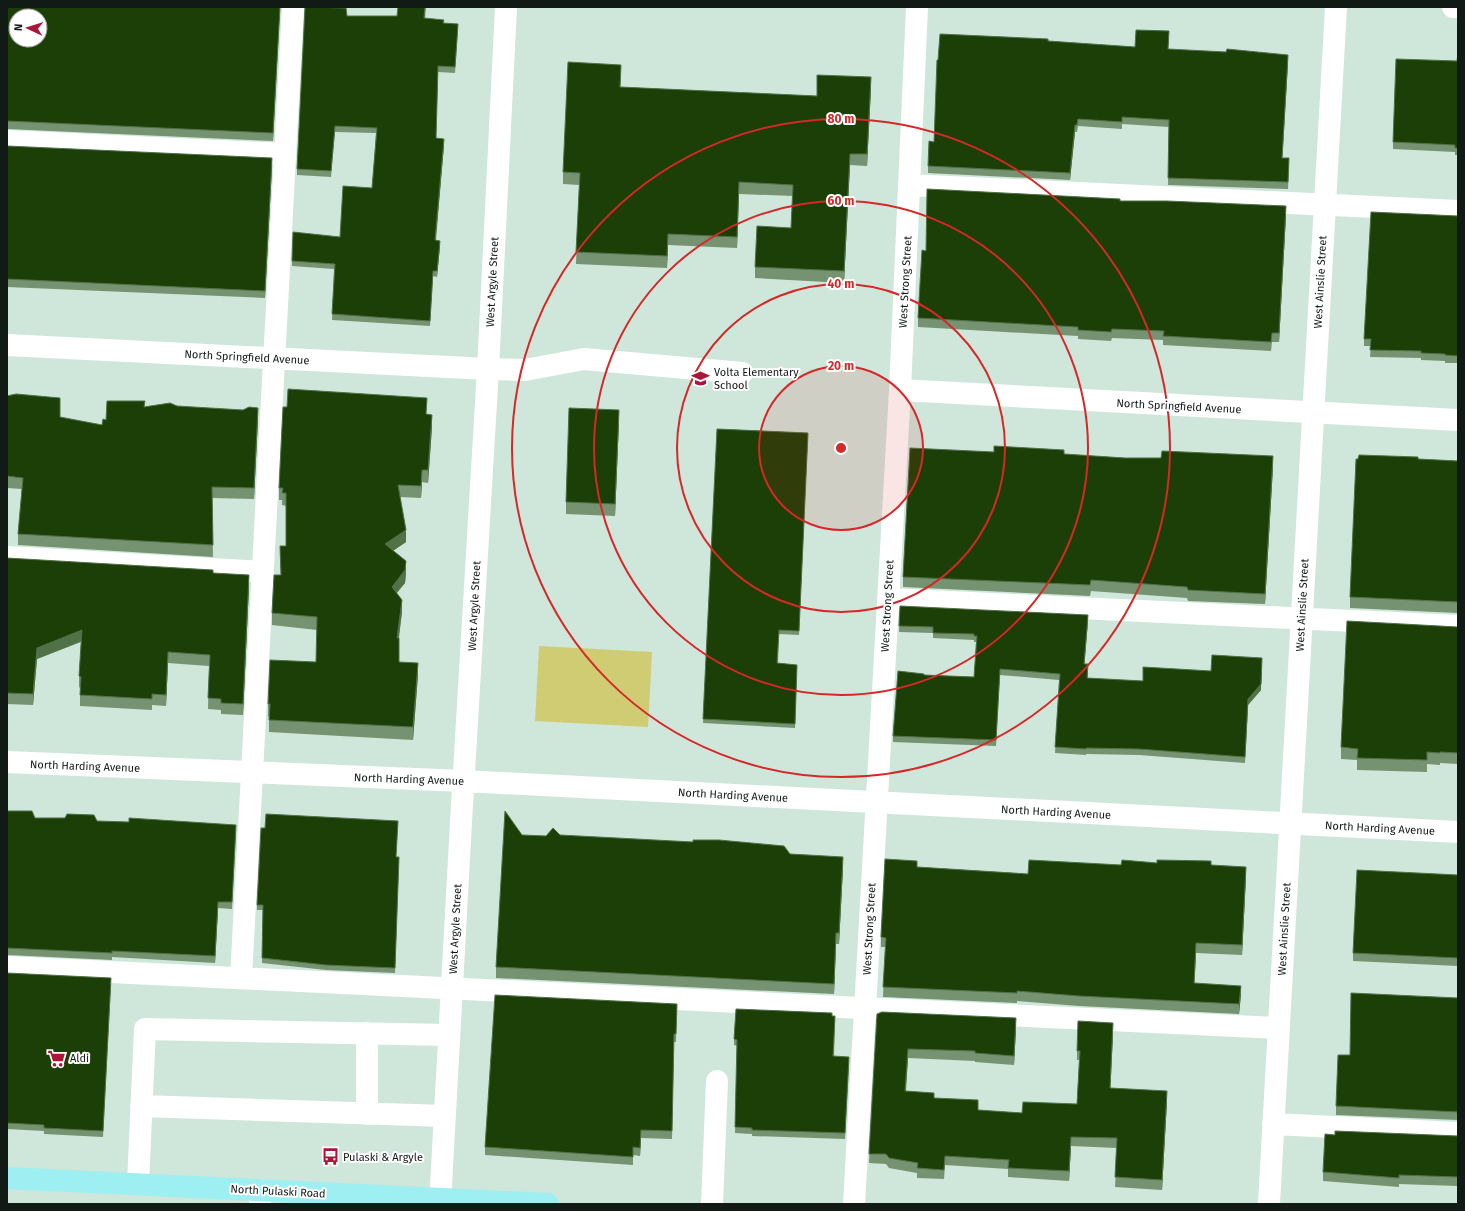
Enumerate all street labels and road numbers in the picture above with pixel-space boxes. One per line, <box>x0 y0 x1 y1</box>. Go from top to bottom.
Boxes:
street label: West Ainslie Street <box>1312 235 1329 329</box>
street label: West Strong Street <box>897 236 914 328</box>
street label: West Argyle Street <box>484 237 501 328</box>
street label: North Springfield Avenue <box>184 348 310 367</box>
street label: North Springfield Avenue <box>1116 397 1242 416</box>
street label: West Ainslie Street <box>1294 558 1311 652</box>
street label: West Strong Street <box>879 560 896 652</box>
street label: West Argyle Street <box>466 561 483 652</box>
street label: North Harding Avenue <box>30 758 140 775</box>
street label: North Harding Avenue <box>354 771 464 788</box>
street label: North Harding Avenue <box>678 786 788 805</box>
street label: North Harding Avenue <box>1001 803 1111 822</box>
street label: North Harding Avenue <box>1325 819 1435 838</box>
street label: West Ainslie Street <box>1276 882 1293 976</box>
street label: West Strong Street <box>861 883 878 975</box>
street label: West Argyle Street <box>447 884 464 975</box>
street label: North Pulaski Road <box>230 1183 326 1200</box>

